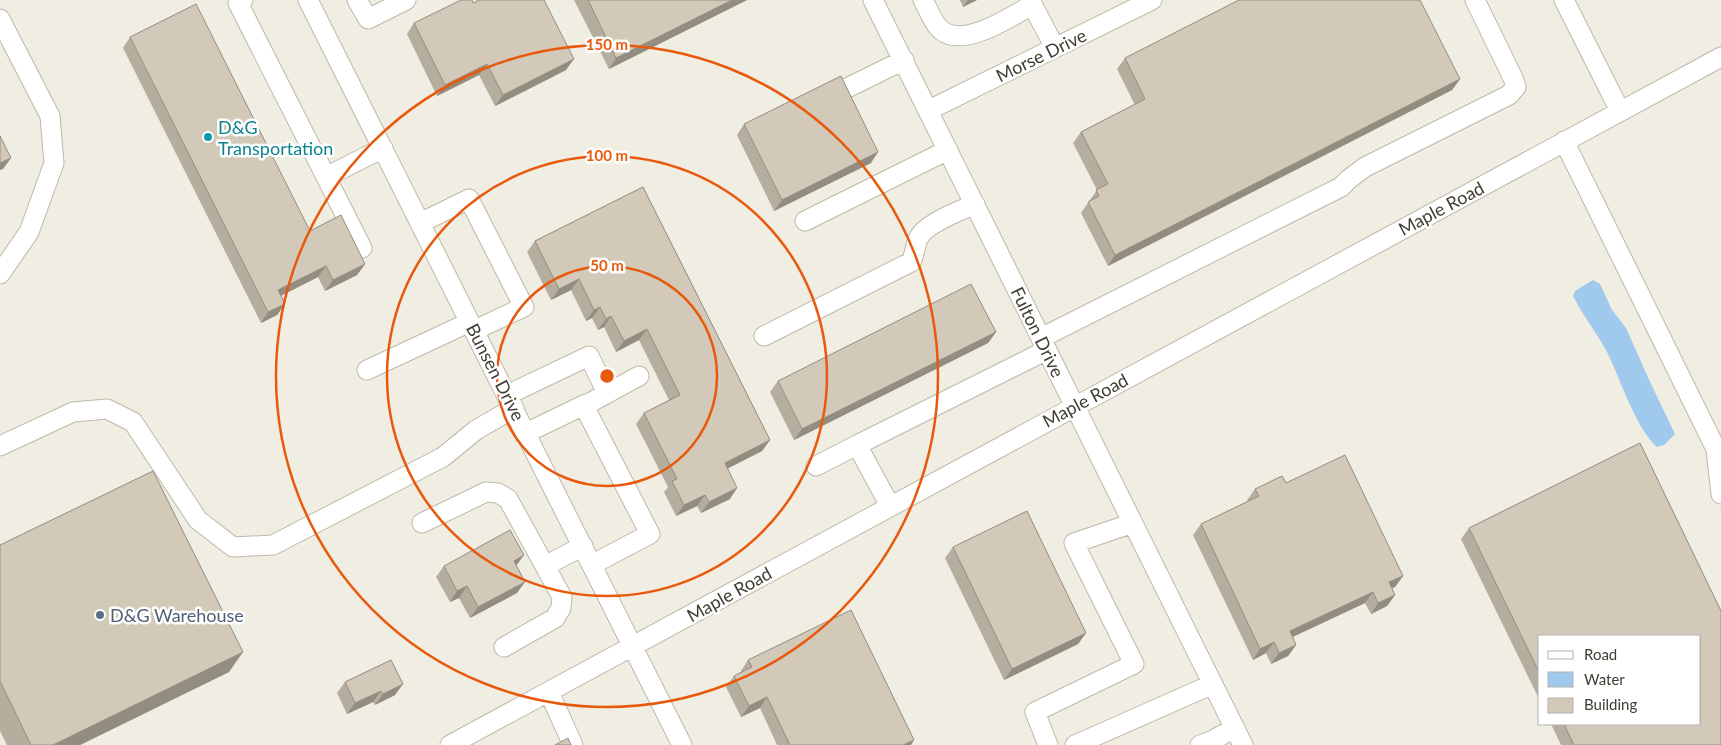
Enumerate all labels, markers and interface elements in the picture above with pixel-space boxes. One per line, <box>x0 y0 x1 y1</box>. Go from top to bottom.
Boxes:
street label: Morse Drive <box>992 24 1090 86</box>
text: 150 m <box>586 35 628 53</box>
place label: D&G Transportation <box>218 116 333 159</box>
marker: D&G Transportation <box>202 131 214 143</box>
text: 100 m <box>586 146 628 164</box>
street label: Maple Road <box>1394 176 1488 240</box>
text: 50 m <box>590 256 624 274</box>
street label: Fulton Drive <box>1007 283 1069 381</box>
street label: Bunsen Drive <box>462 320 530 424</box>
centre of rings <box>598 367 616 385</box>
street label: Maple Road <box>1038 368 1132 432</box>
street label: Maple Road <box>683 562 775 626</box>
place label: D&G Warehouse <box>110 604 244 626</box>
marker: D&G Warehouse <box>94 609 106 621</box>
legend <box>1538 635 1701 725</box>
text: Road <box>1584 645 1617 663</box>
text: Water <box>1584 670 1625 688</box>
text: Building <box>1584 695 1637 713</box>

